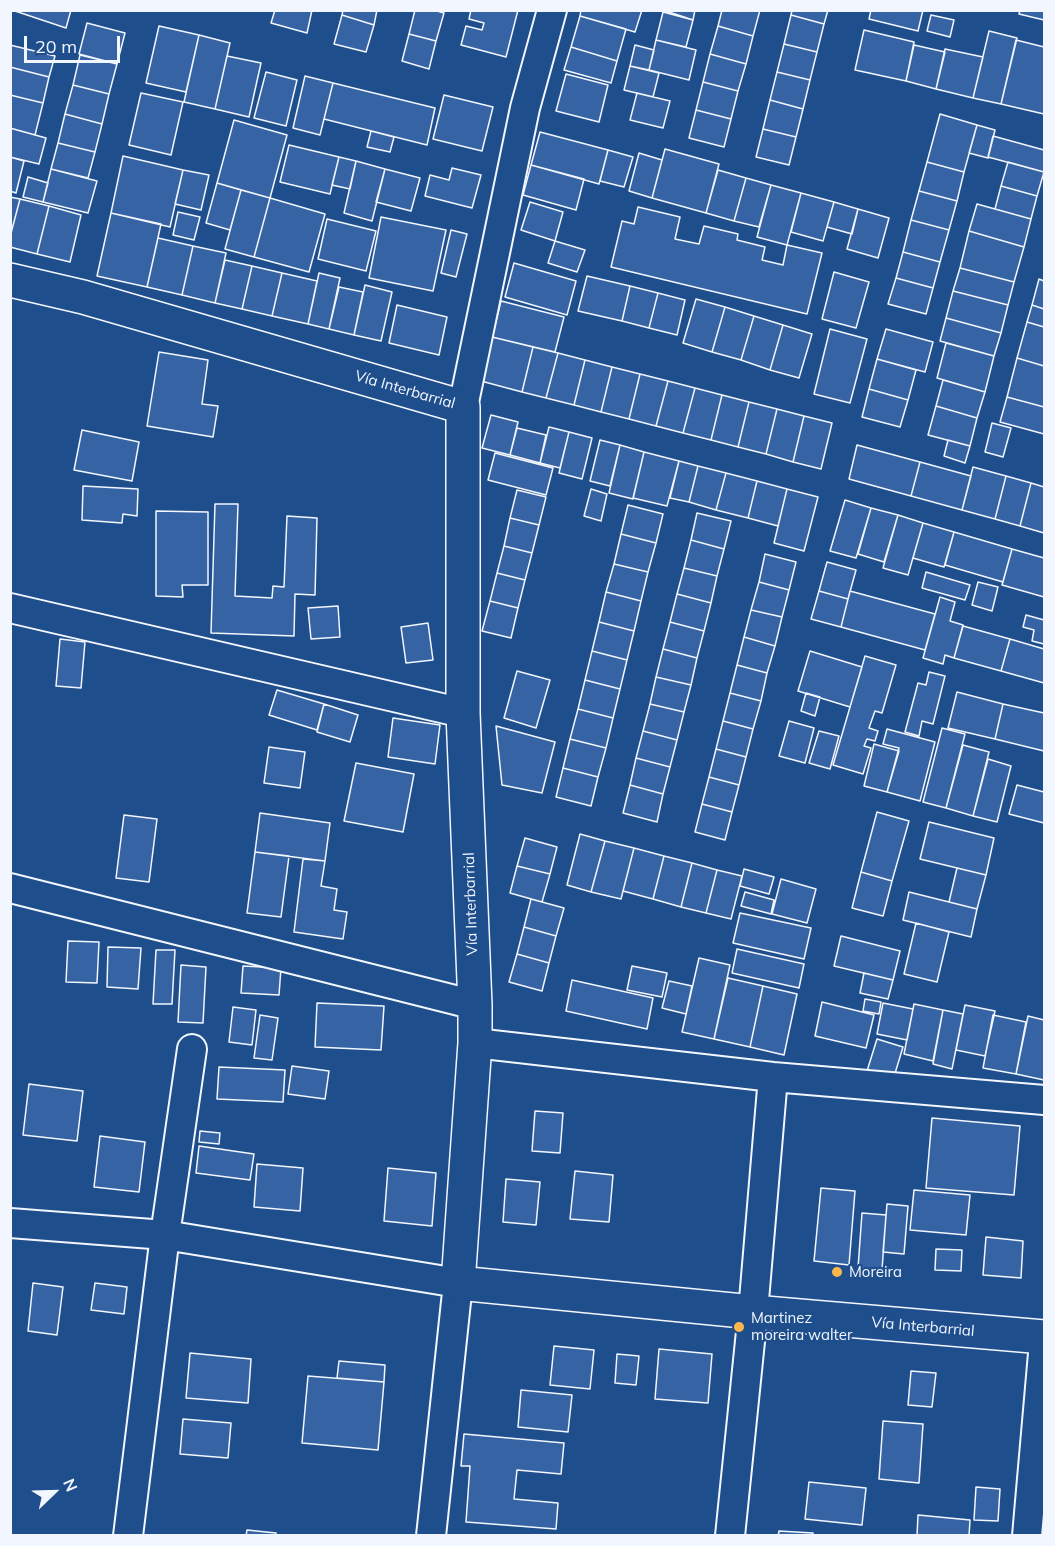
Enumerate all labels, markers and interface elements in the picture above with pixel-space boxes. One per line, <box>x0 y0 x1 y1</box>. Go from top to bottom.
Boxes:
scale bar <box>27 24 123 62</box>
text: 20 m <box>35 35 77 58</box>
street label: Vía Interbarrial <box>353 367 457 413</box>
street label: Vía Interbarrial <box>460 852 482 956</box>
place label: Moreira <box>849 1263 902 1281</box>
marker: Moreira <box>830 1265 844 1279</box>
place label: Martinez moreira walter <box>751 1309 852 1344</box>
street label: Vía Interbarrial <box>871 1314 975 1340</box>
marker: Martinez moreira walter <box>732 1320 746 1334</box>
north arrow <box>24 1462 84 1522</box>
text: N <box>59 1475 82 1494</box>

